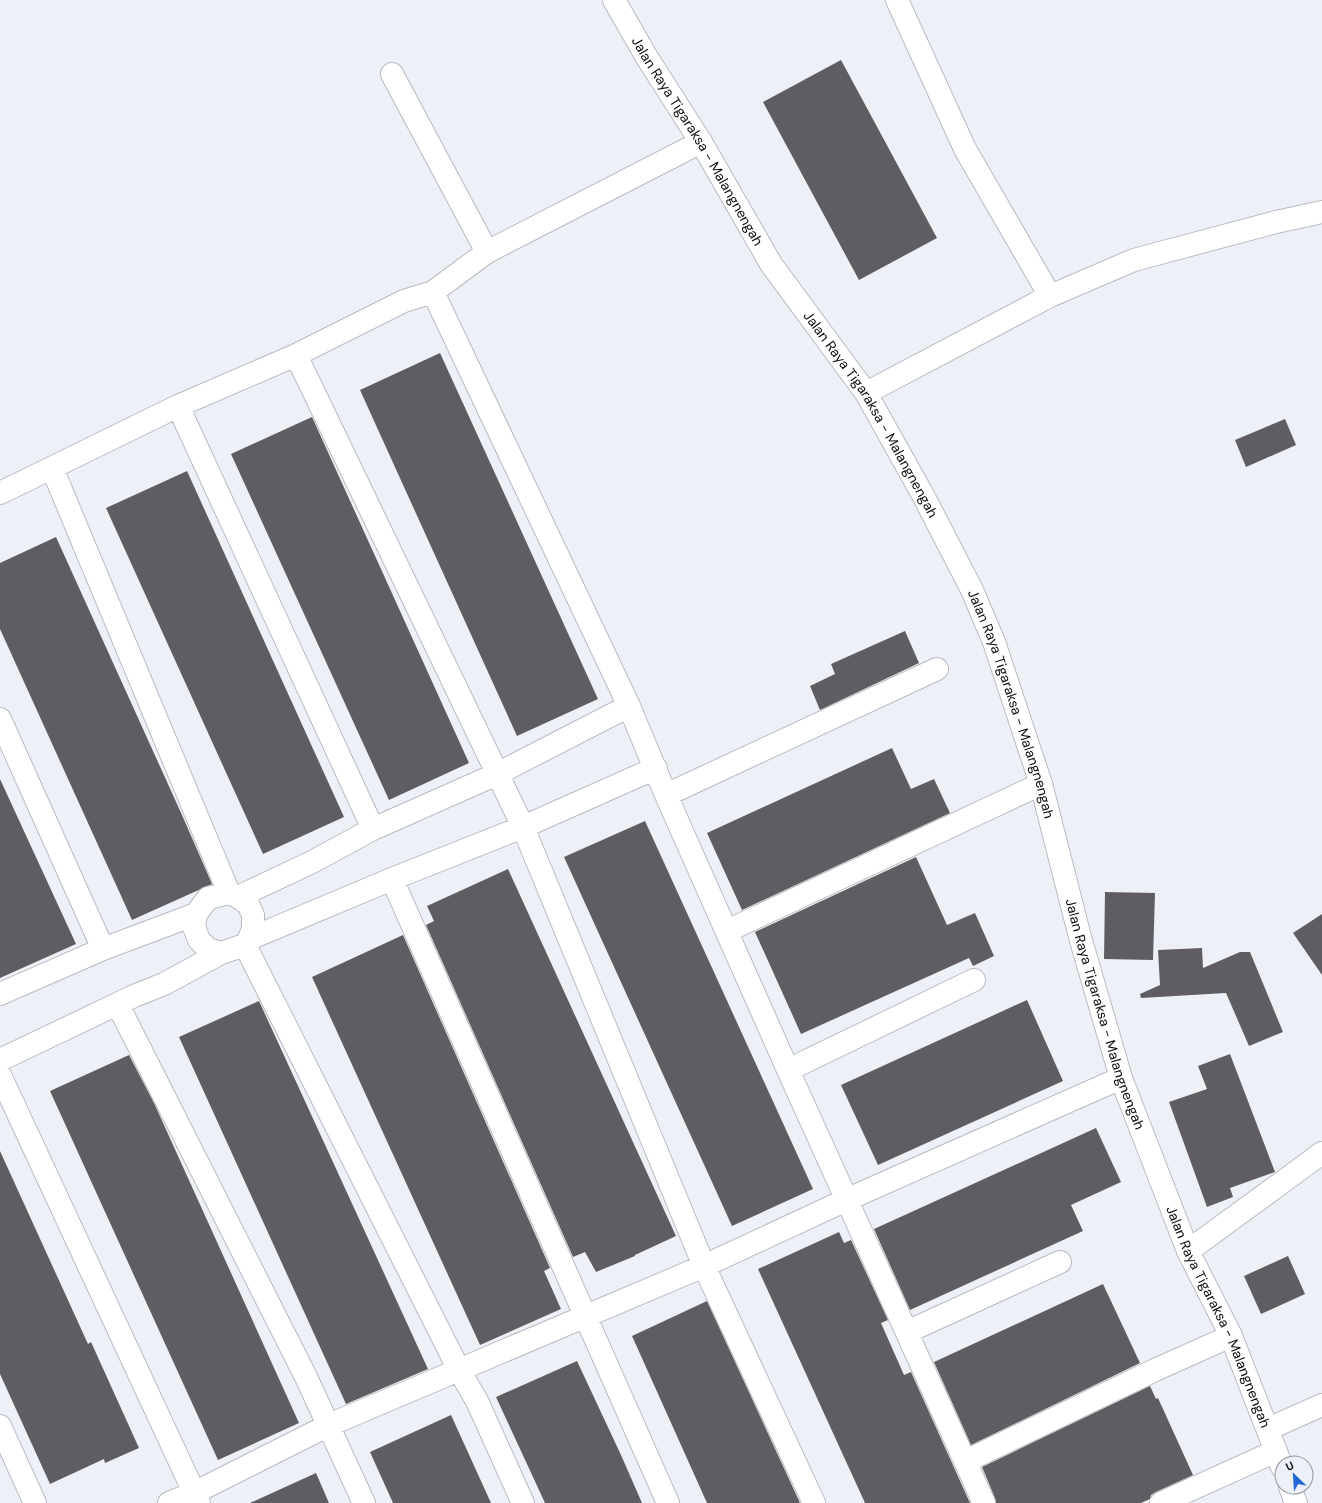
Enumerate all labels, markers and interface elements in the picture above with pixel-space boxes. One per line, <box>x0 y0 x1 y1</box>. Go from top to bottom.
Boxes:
street label: Jalan Raya Tigaraksa - Malangnengah <box>628 33 767 249</box>
street label: Jalan Raya Tigaraksa - Malangnengah <box>800 307 942 521</box>
street label: Jalan Raya Tigaraksa - Malangnengah <box>964 587 1058 820</box>
street label: Jalan Raya Tigaraksa - Malangnengah <box>1062 896 1149 1132</box>
street label: Jalan Raya Tigaraksa - Malangnengah <box>1162 1203 1275 1430</box>
north arrow <box>1274 1455 1314 1495</box>
text: U <box>1283 1458 1296 1474</box>

